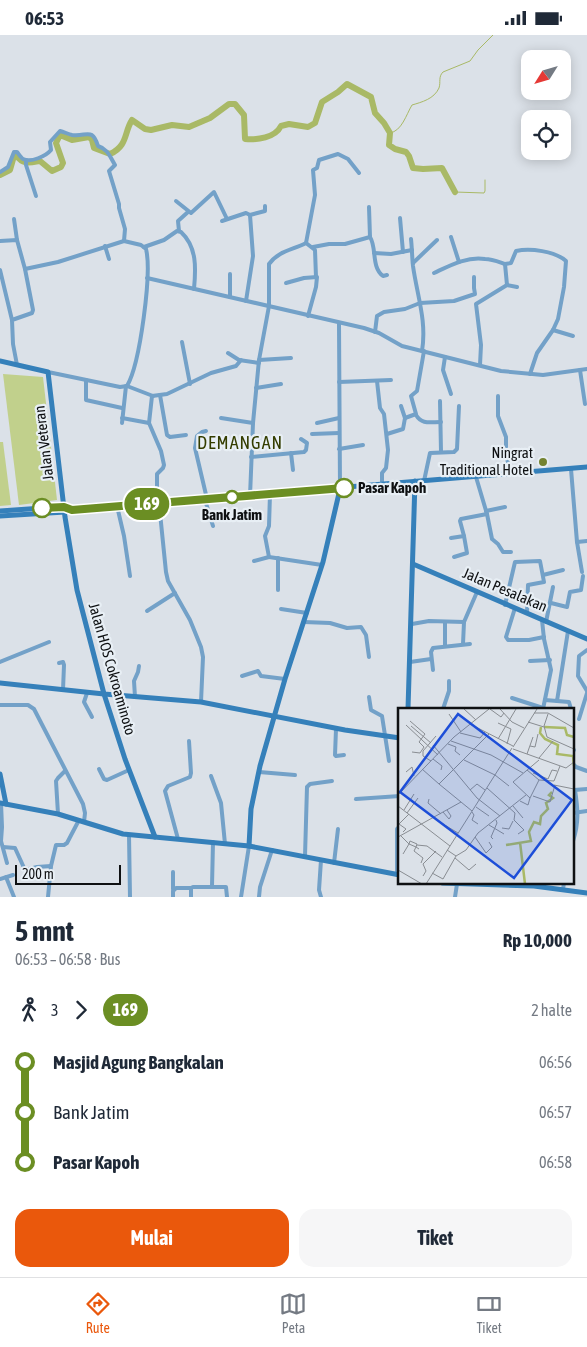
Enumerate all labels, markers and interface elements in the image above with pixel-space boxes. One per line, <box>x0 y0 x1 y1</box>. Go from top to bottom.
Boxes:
text: 06:53 <box>25 7 64 29</box>
north arrow <box>521 50 571 100</box>
map controls <box>521 50 571 160</box>
button: locate <box>521 110 571 160</box>
street label: Jalan Veteran <box>30 405 57 481</box>
district label: DEMANGAN <box>197 432 283 453</box>
place label: Ningrat Traditional Hotel <box>440 444 533 478</box>
marker: Ningrat Traditional Hotel <box>537 456 549 468</box>
marker: Pasar Kapoh <box>334 478 354 498</box>
place label: Pasar Kapoh <box>358 479 426 496</box>
line badge: 169 <box>118 488 176 520</box>
marker: Bank Jatim <box>225 490 239 504</box>
text: 169 <box>134 493 160 514</box>
unlabelled marker <box>32 498 52 518</box>
place label: Bank Jatim <box>202 506 262 523</box>
street label: Jalan Pesalakan <box>460 564 550 615</box>
street label: Jalan HOS Cokroaminoto <box>85 601 139 737</box>
inset map <box>398 708 574 884</box>
scale bar <box>15 862 121 885</box>
text: 200 m <box>22 866 54 882</box>
text: 5 mnt <box>15 915 74 947</box>
text: Rp 10,000 <box>503 929 572 951</box>
text: 06:53 – 06:58 · Bus <box>15 950 120 968</box>
icon: walk <box>15 996 43 1024</box>
icon: forward <box>67 996 95 1024</box>
text: 169 <box>113 999 138 1020</box>
text: 3 <box>51 1001 59 1019</box>
text: 2 halte <box>531 1001 572 1019</box>
text: Masjid Agung Bangkalan <box>53 1051 224 1073</box>
text: 06:56 <box>539 1053 572 1071</box>
text: Bank Jatim <box>53 1101 129 1123</box>
text: 06:57 <box>539 1103 572 1121</box>
text: Pasar Kapoh <box>53 1151 139 1173</box>
text: 06:58 <box>539 1153 572 1171</box>
button: Mulai <box>15 1209 289 1267</box>
button: Tiket <box>299 1209 572 1267</box>
tab: Rute <box>84 1290 112 1336</box>
tab: Peta <box>279 1290 307 1336</box>
tab: Tiket <box>475 1290 503 1336</box>

